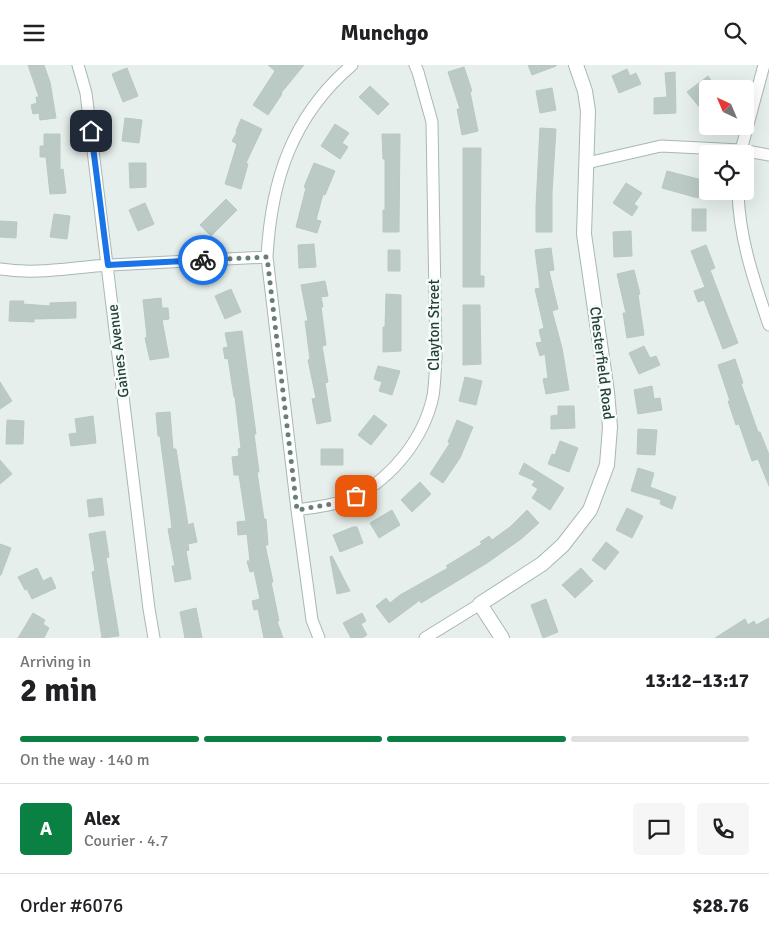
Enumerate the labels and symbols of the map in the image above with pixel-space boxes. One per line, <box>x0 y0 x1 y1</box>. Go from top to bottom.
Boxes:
north arrow <box>699 80 754 135</box>
pin <box>70 110 112 152</box>
courier <box>178 235 228 285</box>
street label: Clayton Street <box>425 279 443 371</box>
street label: Gaines Avenue <box>103 303 133 399</box>
street label: Chesterfield Road <box>586 305 618 421</box>
pin <box>335 475 377 517</box>

